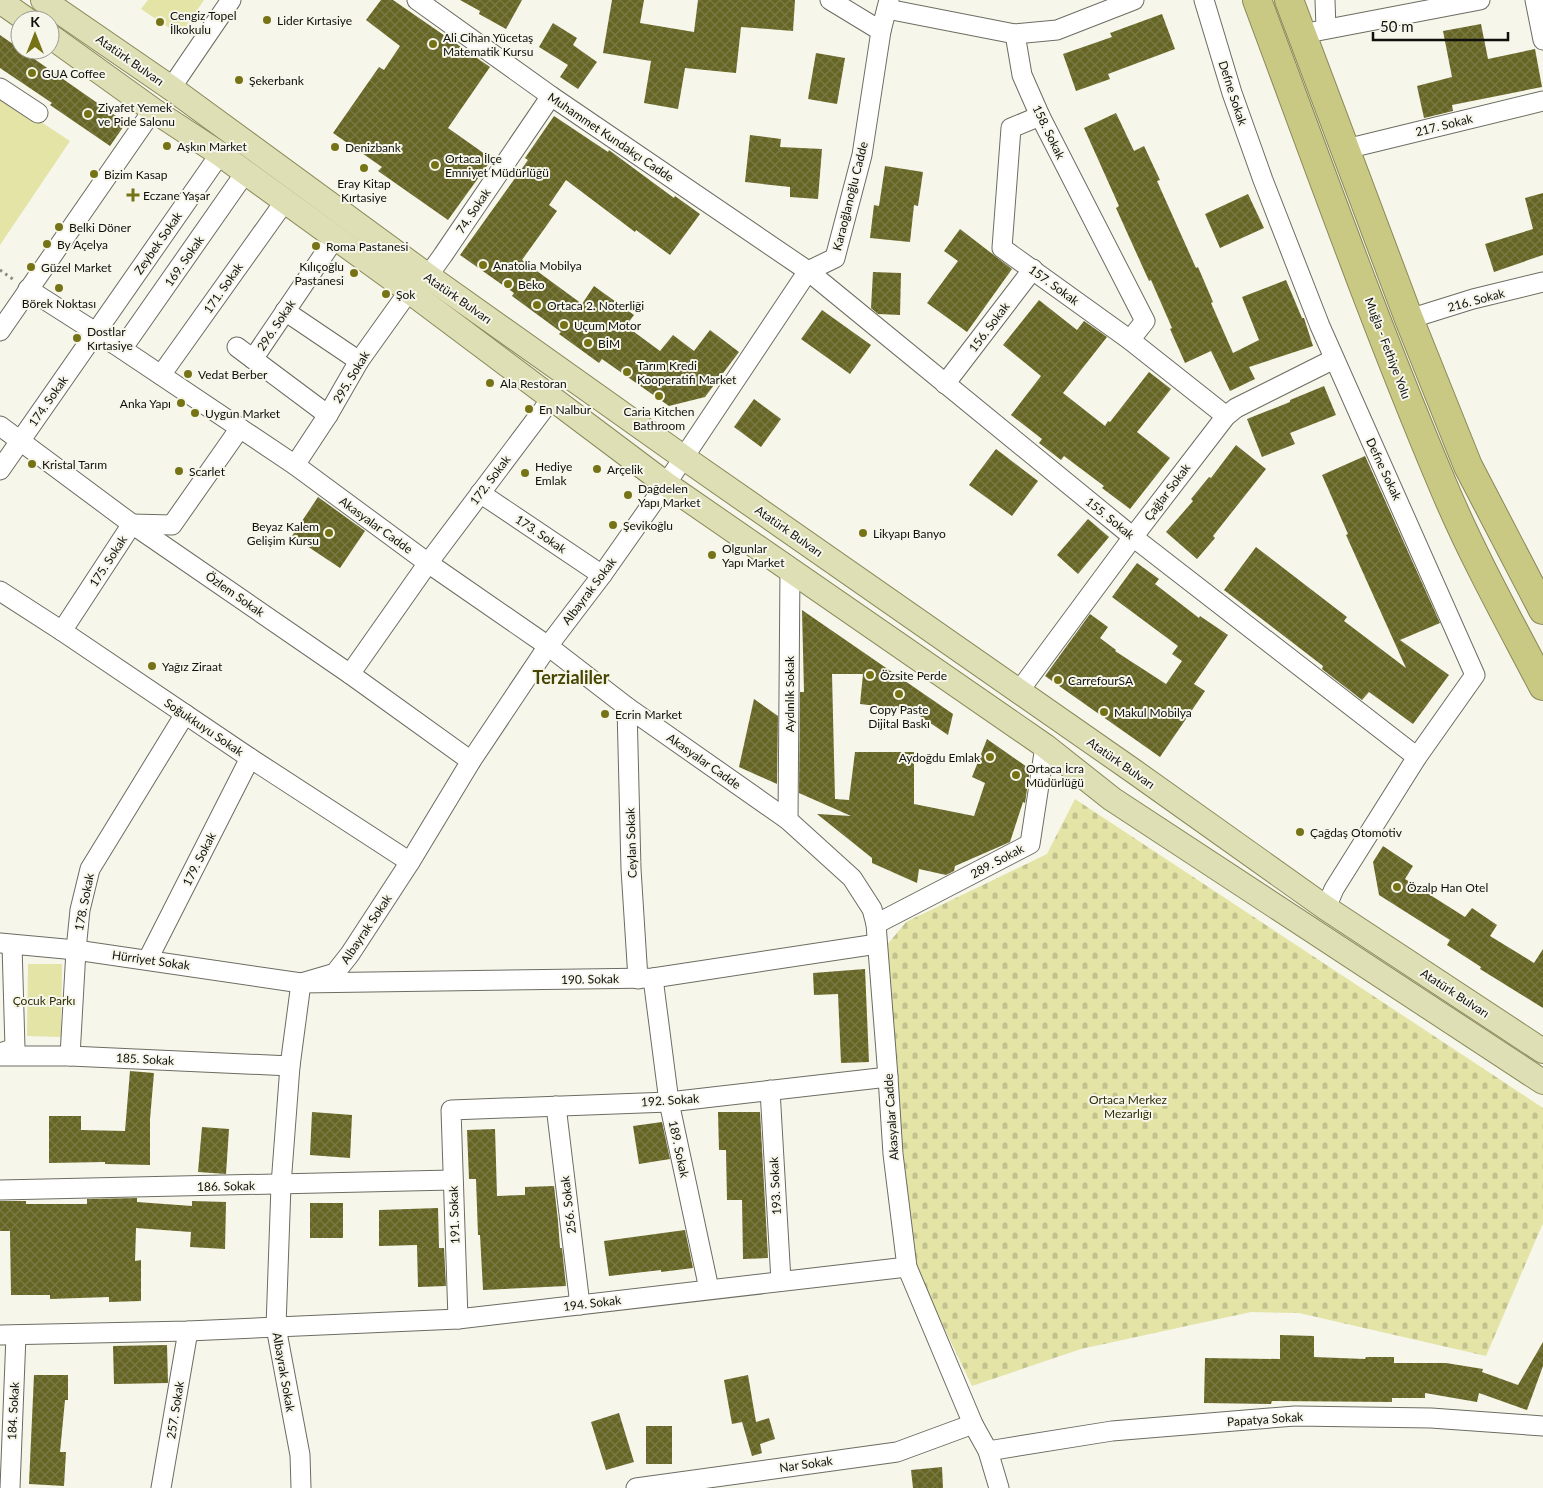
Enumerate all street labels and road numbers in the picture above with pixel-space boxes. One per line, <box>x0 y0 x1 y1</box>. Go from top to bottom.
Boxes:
street label: Atatürk Bulvarı <box>93 31 167 89</box>
street label: Defne Sokak <box>1216 59 1251 128</box>
street label: Muhammet Kundakçı Cadde <box>545 89 677 185</box>
street label: 158. Sokak <box>1029 103 1069 162</box>
street label: 217. Sokak <box>1414 110 1475 139</box>
street label: Karaoğlanoğlu Cadde <box>829 140 871 252</box>
street label: 74. Sokak <box>452 185 494 236</box>
street label: Zeybek Sokak <box>131 208 186 277</box>
street label: 169. Sokak <box>161 232 207 289</box>
street label: 171. Sokak <box>200 259 246 316</box>
street label: 157. Sokak <box>1026 262 1083 309</box>
street label: Atatürk Bulvarı <box>421 269 495 327</box>
street label: 216. Sokak <box>1446 285 1507 315</box>
street label: Muğla - Fethiye Yolu <box>1362 295 1414 401</box>
street label: 296. Sokak <box>254 296 299 353</box>
street label: 156. Sokak <box>965 299 1013 355</box>
street label: 295. Sokak <box>330 347 373 406</box>
street label: 174. Sokak <box>25 372 71 429</box>
street label: Defne Sokak <box>1363 435 1405 503</box>
street label: 172. Sokak <box>466 452 514 508</box>
street label: Çağlar Sokak <box>1141 460 1194 524</box>
street label: Akasyalar Cadde <box>336 493 416 557</box>
street label: 155. Sokak <box>1083 494 1138 543</box>
street label: Atatürk Bulvarı <box>752 502 826 560</box>
street label: 173. Sokak <box>513 512 570 557</box>
street label: 175. Sokak <box>86 532 131 589</box>
street label: Albayrak Sokak <box>559 554 620 628</box>
street label: Özlem Sokak <box>203 568 268 620</box>
street label: Aydınlık Sokak <box>782 655 797 732</box>
street label: Soğukkuyu Sokak <box>161 695 247 760</box>
street label: Akasyalar Cadde <box>664 730 744 792</box>
street label: Atatürk Bulvarı <box>1084 734 1158 792</box>
street label: Ceylan Sokak <box>622 807 640 878</box>
street label: 179. Sokak <box>179 829 219 888</box>
street label: 289. Sokak <box>968 840 1027 881</box>
street label: 178. Sokak <box>71 871 97 932</box>
street label: Albayrak Sokak <box>337 891 395 967</box>
street label: Hürriyet Sokak <box>111 947 192 973</box>
street label: Atatürk Bulvarı <box>1418 965 1492 1021</box>
street label: 190. Sokak <box>561 971 620 987</box>
street label: 185. Sokak <box>116 1050 175 1068</box>
street label: Akasyalar Cadde <box>880 1073 902 1161</box>
street label: 192. Sokak <box>640 1090 700 1110</box>
street label: 189. Sokak <box>666 1119 693 1180</box>
street label: 193. Sokak <box>766 1156 784 1215</box>
street label: 256. Sokak <box>557 1174 579 1235</box>
street label: 186. Sokak <box>197 1178 256 1194</box>
street label: 191. Sokak <box>445 1185 463 1244</box>
street label: 194. Sokak <box>562 1292 623 1314</box>
street label: Albayrak Sokak <box>270 1331 299 1414</box>
street label: 257. Sokak <box>163 1379 187 1440</box>
street label: 184. Sokak <box>4 1381 22 1440</box>
street label: Papatya Sokak <box>1226 1409 1305 1429</box>
street label: Nar Sokak <box>778 1453 834 1475</box>

